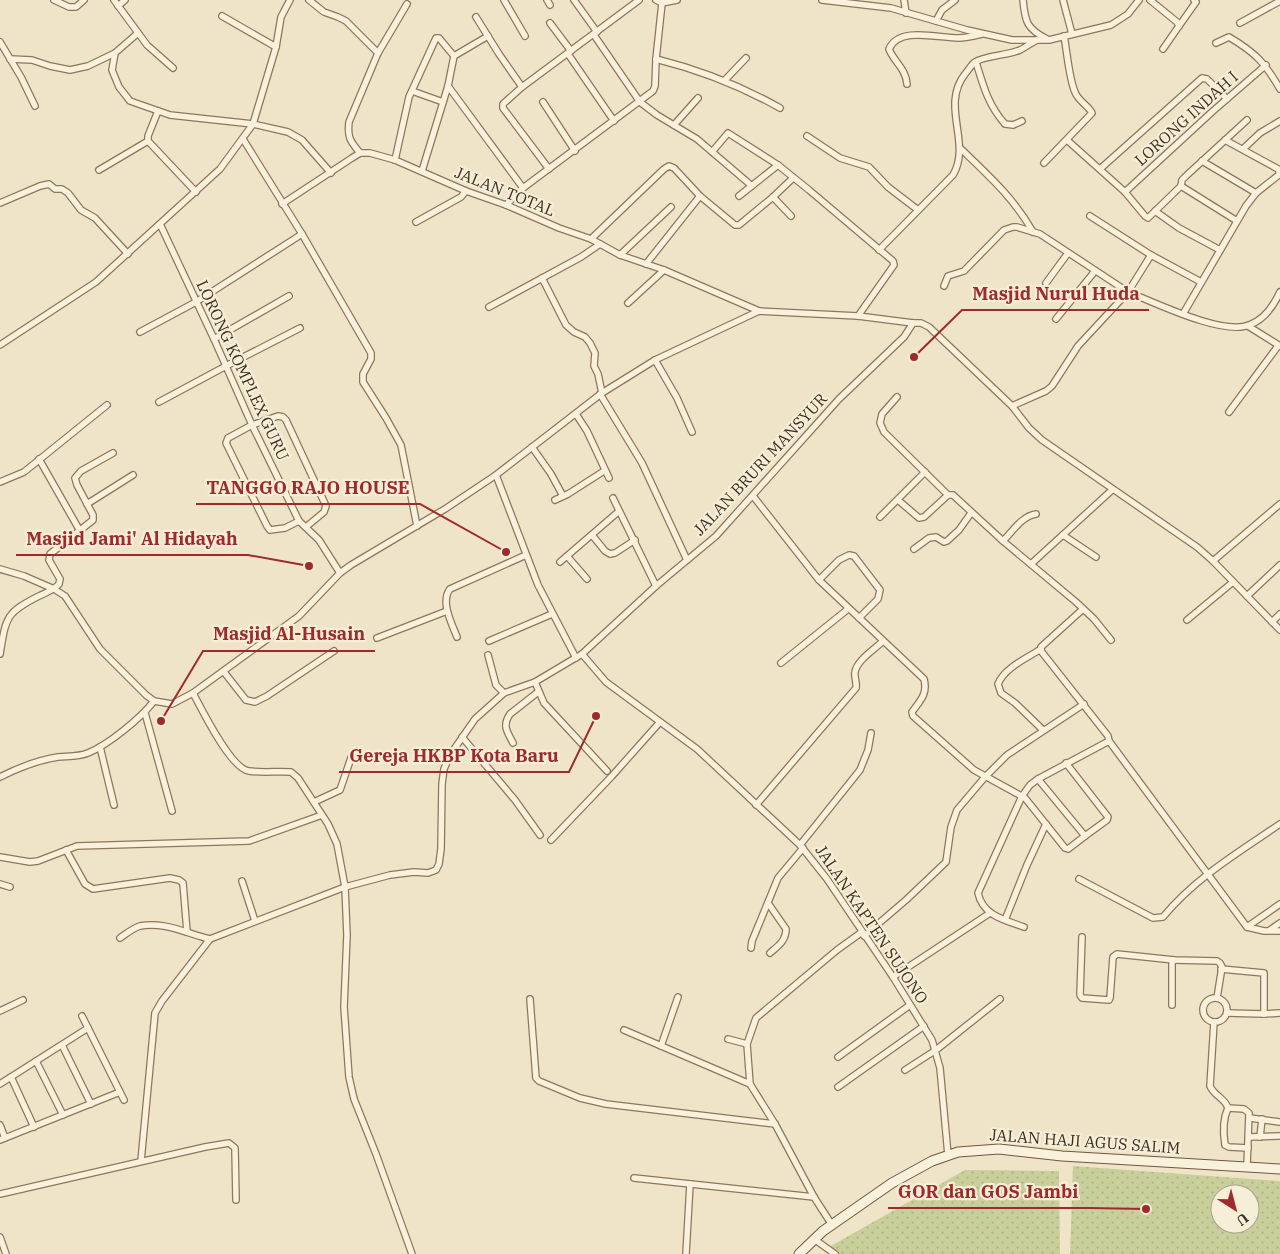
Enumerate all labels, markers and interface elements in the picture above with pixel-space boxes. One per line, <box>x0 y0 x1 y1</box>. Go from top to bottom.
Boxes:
street label: LORONG INDAH I <box>1130 66 1242 170</box>
street label: JALAN TOTAL <box>452 162 558 220</box>
street label: LORONG KOMPLEX GURU <box>192 277 294 464</box>
callout: Masjid Nurul Huda <box>962 277 1149 310</box>
text: Masjid Nurul Huda <box>972 282 1140 305</box>
street label: JALAN BRURI MANSYUR <box>689 389 831 539</box>
callout: TANGGO RAJO HOUSE <box>196 471 420 504</box>
text: TANGGO RAJO HOUSE <box>206 476 410 499</box>
callout: Masjid Jami' Al Hidayah <box>16 522 248 555</box>
text: Masjid Jami' Al Hidayah <box>26 527 238 550</box>
callout: Masjid Al-Husain <box>203 618 375 651</box>
text: Masjid Al-Husain <box>213 622 365 645</box>
callout: Gereja HKBP Kota Baru <box>339 739 569 772</box>
text: Gereja HKBP Kota Baru <box>349 744 559 767</box>
street label: JALAN KAPTEN SUJONO <box>811 841 933 1007</box>
street label: JALAN HAJI AGUS SALIM <box>989 1124 1181 1158</box>
callout: GOR dan GOS Jambi <box>888 1175 1088 1208</box>
text: GOR dan GOS Jambi <box>898 1180 1078 1203</box>
north arrow <box>1210 1184 1260 1234</box>
text: U <box>1233 1209 1252 1230</box>

